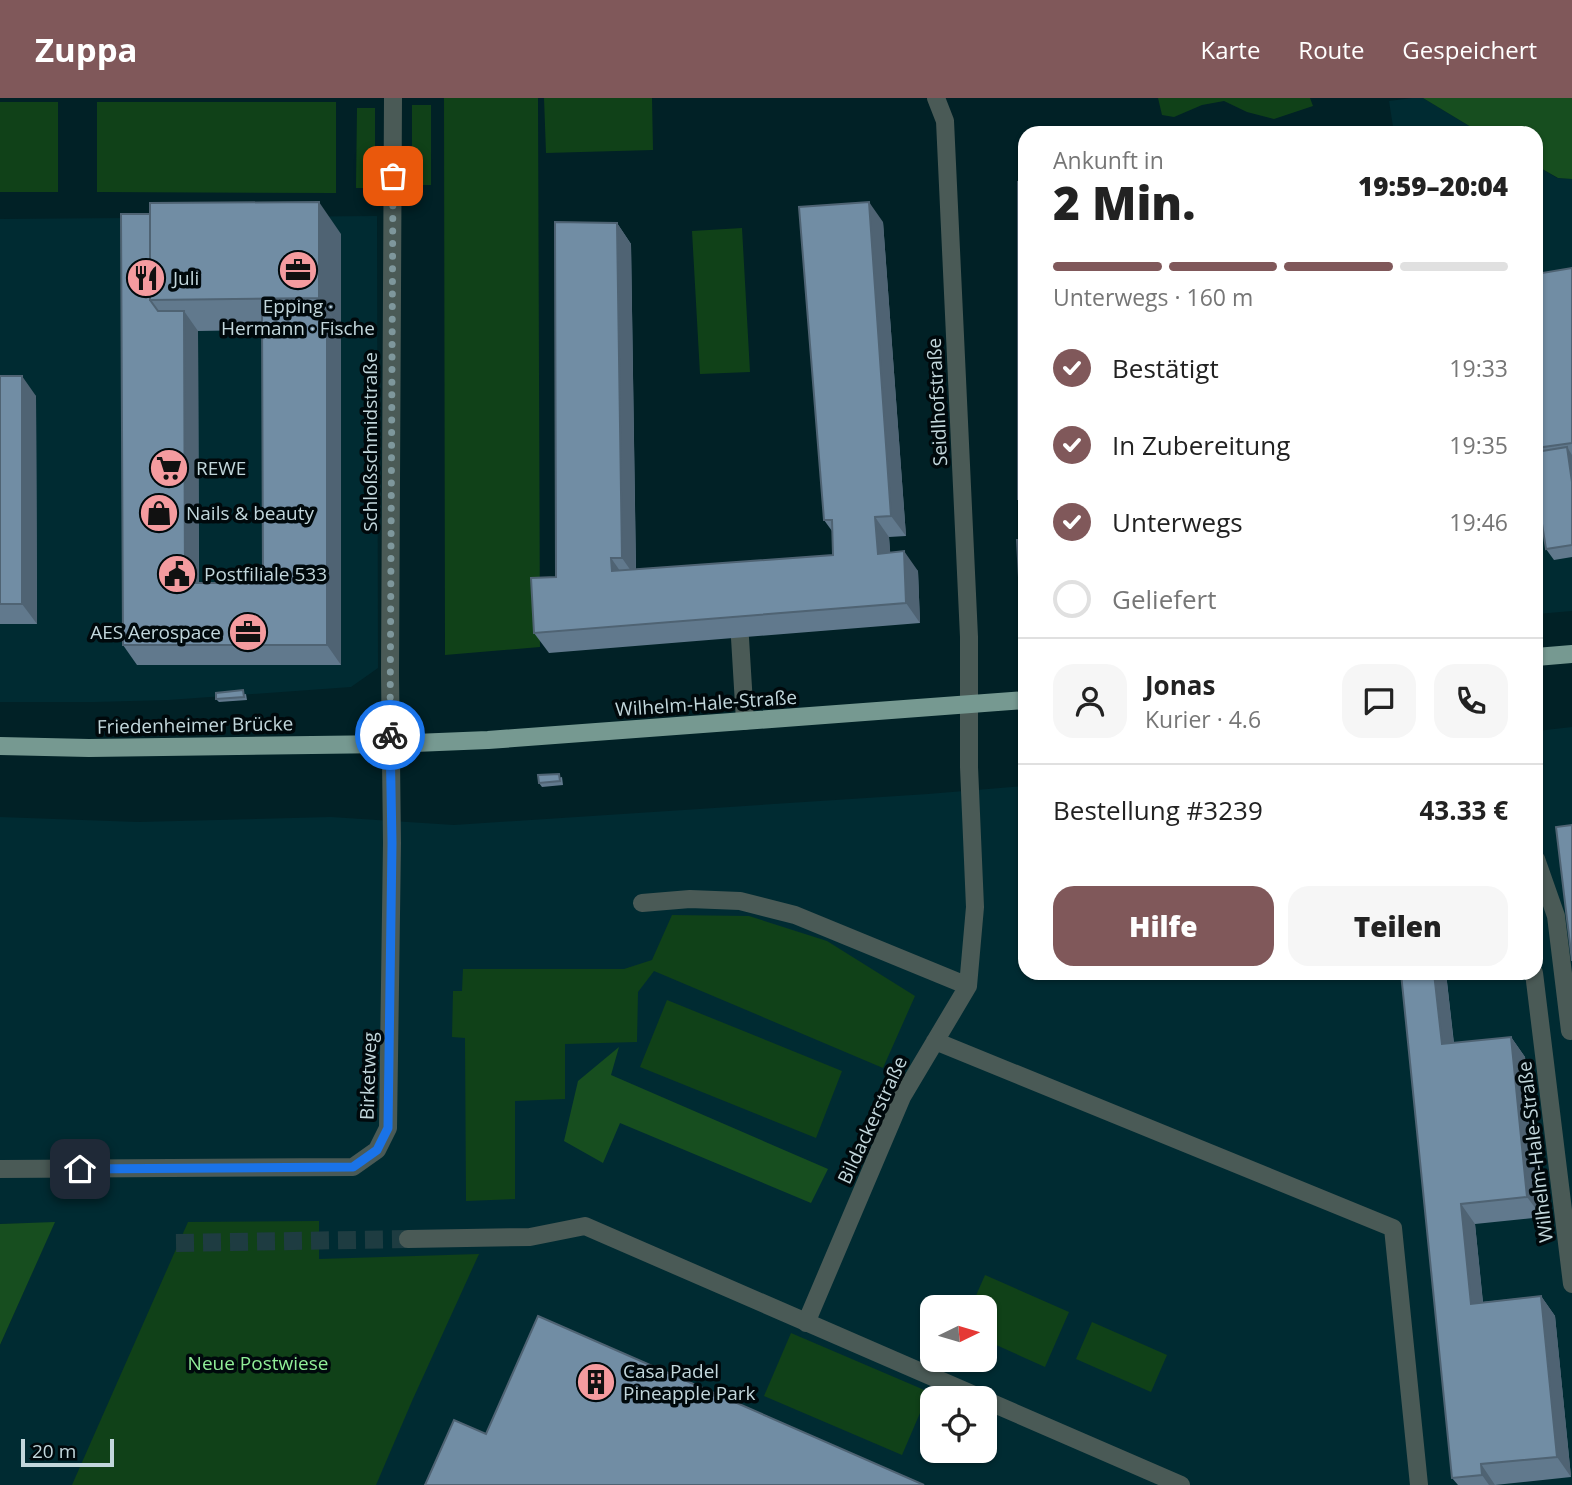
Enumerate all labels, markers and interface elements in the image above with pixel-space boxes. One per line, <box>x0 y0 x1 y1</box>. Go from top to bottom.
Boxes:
text: Zuppa <box>35 27 138 72</box>
text: Karte <box>1200 33 1260 66</box>
text: Route <box>1298 33 1364 66</box>
text: Gespeichert <box>1402 33 1537 66</box>
text: Ankunft in <box>1053 144 1164 176</box>
pin <box>363 146 423 206</box>
icon: bag <box>374 157 412 195</box>
text: 19:59–20:04 <box>1358 168 1508 204</box>
text: 2 Min. <box>1053 171 1195 233</box>
office icon: Epping · Hermann · Fische <box>277 249 319 291</box>
restaurant icon: Juli <box>125 257 167 299</box>
place label: Juli <box>171 265 199 291</box>
text: Unterwegs · 160 m <box>1053 281 1253 313</box>
place label: Epping · Hermann · Fische <box>221 293 375 341</box>
street label: Seidlhofstraße <box>921 337 953 467</box>
icon: check <box>1053 349 1091 387</box>
text: Bestätigt <box>1112 350 1219 386</box>
street label: Schloßschmidstraße <box>357 352 383 532</box>
text: 19:33 <box>1449 352 1508 384</box>
icon: check <box>1053 426 1091 464</box>
text: In Zubereitung <box>1112 427 1290 463</box>
text: 19:35 <box>1449 429 1508 461</box>
supermarket icon: REWE <box>148 447 190 489</box>
place label: REWE <box>196 455 246 481</box>
shop icon: Nails & beauty <box>138 492 180 534</box>
place label: Nails & beauty <box>186 500 314 526</box>
icon: check <box>1053 503 1091 541</box>
text: Unterwegs <box>1112 504 1243 540</box>
text: 19:46 <box>1449 506 1508 538</box>
public building icon: Postfiliale 533 <box>156 553 198 595</box>
place label: Postfiliale 533 <box>204 561 327 587</box>
text: Geliefert <box>1112 581 1216 617</box>
office icon: AES Aerospace <box>227 611 269 653</box>
place label: AES Aerospace <box>90 619 221 645</box>
button: person <box>1053 664 1127 738</box>
button: chat <box>1342 664 1416 738</box>
button: phone <box>1434 664 1508 738</box>
text: Jonas <box>1145 667 1215 703</box>
street label: Wilhelm-Hale-Straße <box>614 684 798 722</box>
courier <box>355 700 425 770</box>
text: Kurier · 4.6 <box>1145 703 1261 735</box>
street label: Friedenheimer Brücke <box>97 710 293 740</box>
icon: bike <box>371 716 409 754</box>
text: Bestellung #3239 <box>1053 792 1263 828</box>
text: 43.33 € <box>1420 792 1508 828</box>
button: Hilfe <box>1053 886 1274 966</box>
button: Teilen <box>1288 886 1508 966</box>
street label: Birketweg <box>353 1032 383 1120</box>
street label: Bildackerstraße <box>831 1052 913 1188</box>
street label: Wilhelm-Hale-Straße <box>1511 1060 1559 1244</box>
pin <box>50 1139 110 1199</box>
icon: home <box>61 1150 99 1188</box>
north arrow <box>920 1295 998 1372</box>
map controls <box>920 1295 997 1463</box>
park label: Neue Postwiese <box>188 1350 328 1376</box>
place label: Casa Padel Pineapple Park <box>623 1358 756 1406</box>
building icon: Casa Padel Pineapple Park <box>575 1361 617 1403</box>
button: locate <box>920 1386 997 1463</box>
scale bar <box>21 1436 114 1468</box>
text: 20 m <box>32 1438 76 1464</box>

